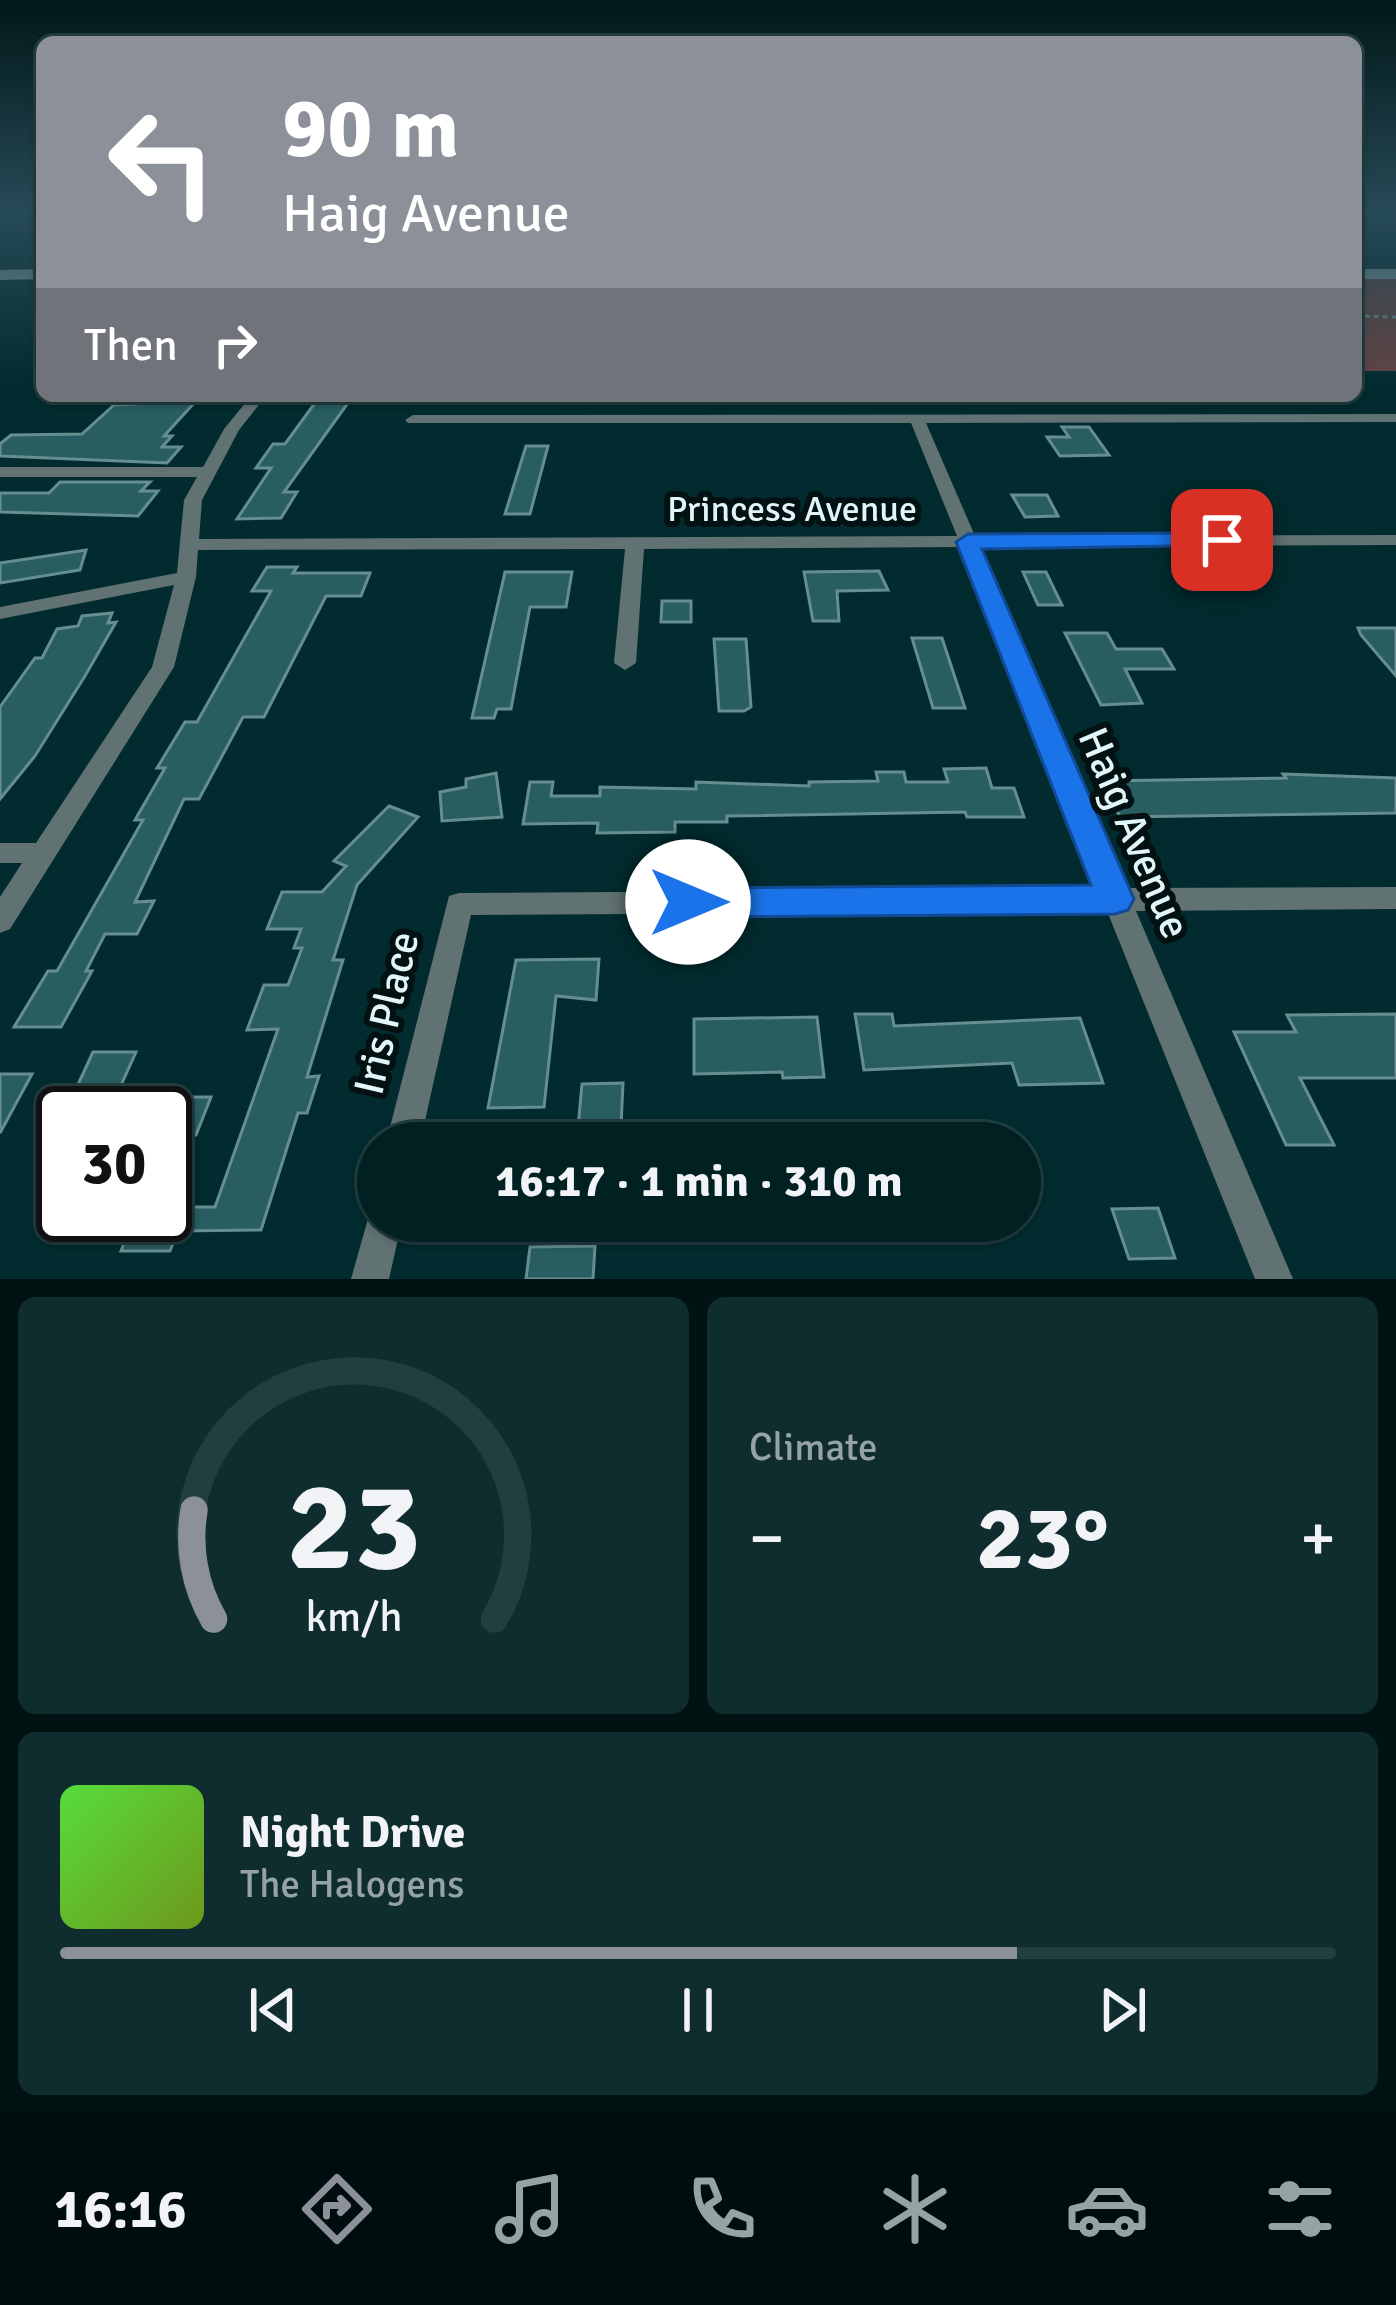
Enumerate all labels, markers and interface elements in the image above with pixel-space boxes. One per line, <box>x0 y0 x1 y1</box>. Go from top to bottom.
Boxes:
text: 90 m <box>282 77 459 181</box>
icon: left <box>84 84 240 240</box>
text: Haig Avenue <box>282 180 570 247</box>
icon: right <box>202 312 268 378</box>
text: Then <box>84 318 178 373</box>
street label: Princess Avenue <box>667 487 917 532</box>
pin <box>1171 489 1273 591</box>
icon: arrive <box>1189 507 1255 573</box>
street label: Haig Avenue <box>1067 720 1201 946</box>
position arrow <box>625 839 751 965</box>
street label: Iris Place <box>344 927 430 1099</box>
speed limit sign: 30 <box>36 1086 192 1242</box>
text: 16:17 · 1 min · 310 m <box>495 1154 903 1209</box>
text: Climate <box>749 1423 878 1471</box>
text: 23 <box>286 1451 421 1604</box>
text: 23° <box>976 1483 1109 1594</box>
text: − <box>749 1498 785 1579</box>
text: + <box>1300 1498 1336 1579</box>
text: km/h <box>305 1590 402 1643</box>
text: Night Drive <box>240 1805 465 1860</box>
text: The Halogens <box>240 1860 464 1908</box>
icon: previous <box>240 1977 306 2043</box>
icon: pause <box>665 1977 731 2043</box>
icon: next <box>1090 1977 1156 2043</box>
icon: directions <box>295 2167 379 2251</box>
icon: music <box>488 2167 572 2251</box>
icon: phone <box>680 2167 764 2251</box>
icon: climate <box>873 2167 957 2251</box>
icon: car <box>1065 2167 1149 2251</box>
icon: filters <box>1258 2167 1342 2251</box>
text: 16:16 <box>54 2176 187 2243</box>

